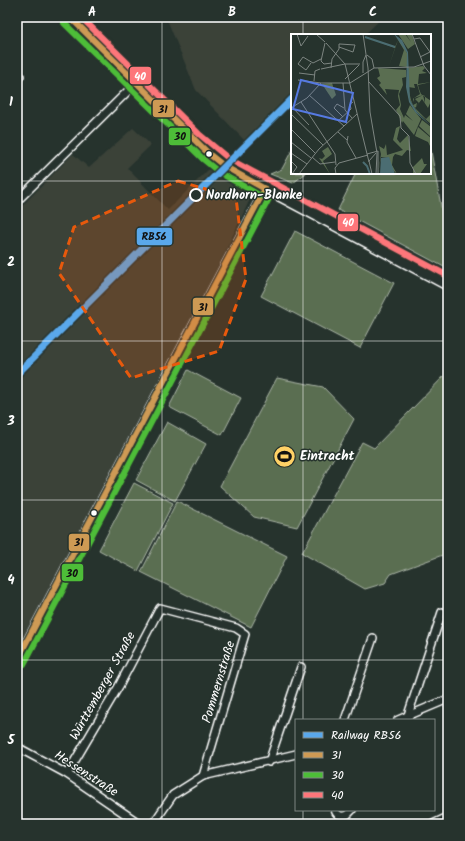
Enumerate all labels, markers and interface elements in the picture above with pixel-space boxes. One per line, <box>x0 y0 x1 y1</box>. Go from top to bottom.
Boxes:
text: A <box>88 2 96 23</box>
text: B <box>228 2 236 23</box>
text: C <box>369 2 377 23</box>
inset map <box>291 34 431 174</box>
line badge: 40 <box>129 66 152 85</box>
text: 40 <box>134 68 146 86</box>
text: 1 <box>9 92 13 113</box>
line badge: 31 <box>152 99 175 118</box>
text: 31 <box>157 101 168 119</box>
line badge: 30 <box>168 127 191 146</box>
text: 30 <box>173 128 186 146</box>
unlabelled marker <box>204 149 214 159</box>
place label: Nordhorn-Blanke <box>206 185 303 206</box>
marker: Nordhorn-Blanke <box>189 188 203 202</box>
line badge: 40 <box>337 213 359 232</box>
text: 40 <box>342 214 354 232</box>
line badge: RB56 <box>136 227 173 246</box>
text: RB56 <box>141 228 167 246</box>
text: 2 <box>7 252 15 273</box>
line badge: 31 <box>192 297 214 316</box>
text: 31 <box>197 299 208 317</box>
text: 3 <box>6 411 15 432</box>
sports icon: Eintracht <box>272 443 298 469</box>
place label: Eintracht <box>300 446 355 467</box>
unlabelled marker <box>89 508 99 518</box>
line badge: 31 <box>68 533 90 552</box>
text: 31 <box>73 534 84 552</box>
line badge: 30 <box>61 563 84 582</box>
text: 30 <box>65 565 78 583</box>
text: 4 <box>7 570 15 591</box>
street label: Württemberger Straße <box>64 628 142 744</box>
street label: Pommernstraße <box>197 638 242 726</box>
legend <box>295 719 435 811</box>
text: Railway RB56 <box>331 726 401 745</box>
text: 5 <box>7 730 16 751</box>
street label: Hessenstraße <box>50 745 122 803</box>
text: 31 <box>331 746 342 765</box>
text: 30 <box>331 766 344 785</box>
text: 40 <box>331 786 344 805</box>

